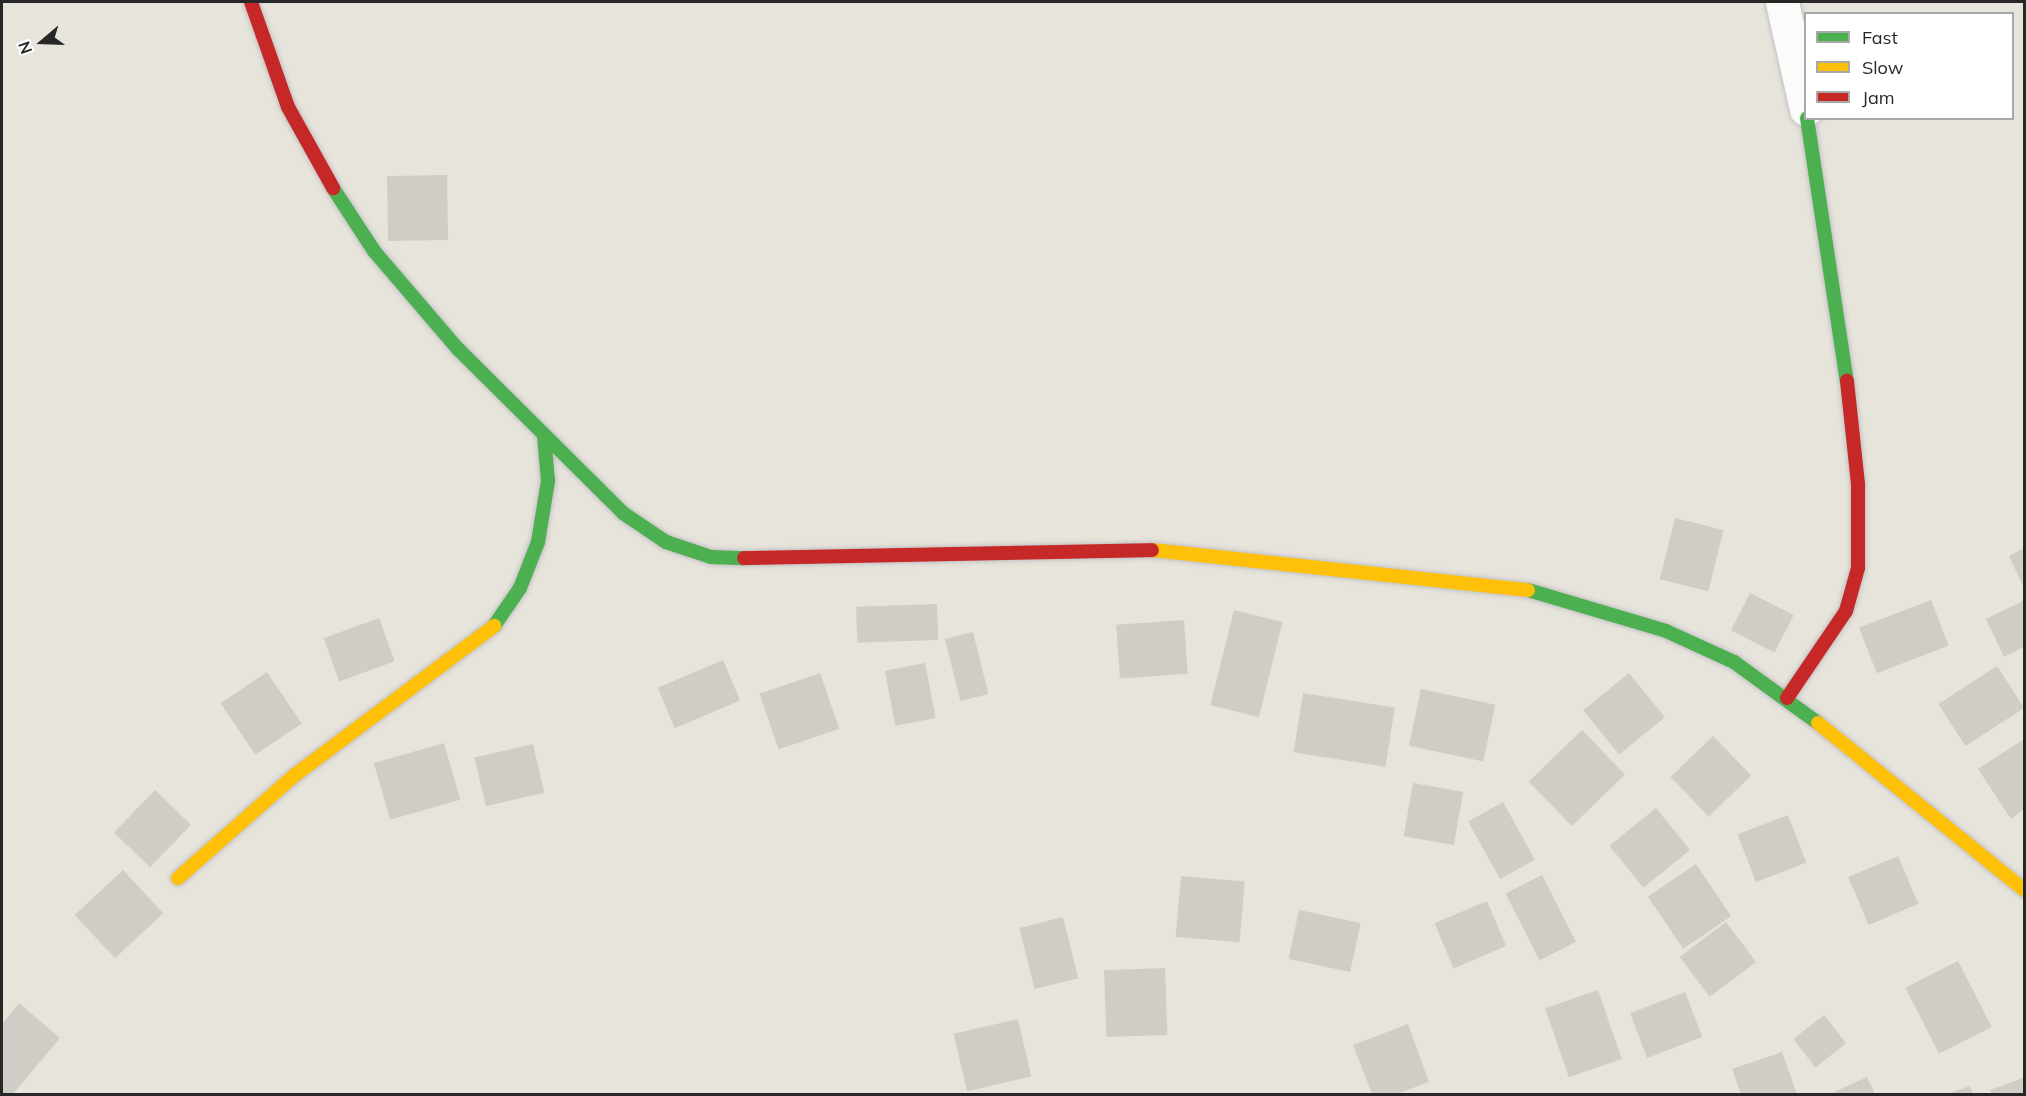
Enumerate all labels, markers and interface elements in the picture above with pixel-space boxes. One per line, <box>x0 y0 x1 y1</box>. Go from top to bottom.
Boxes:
north arrow <box>12 12 72 72</box>
legend <box>1804 12 2014 120</box>
text: Fast <box>1862 26 1898 49</box>
text: N <box>14 39 36 57</box>
text: Slow <box>1862 56 1903 79</box>
text: Jam <box>1862 86 1895 109</box>

